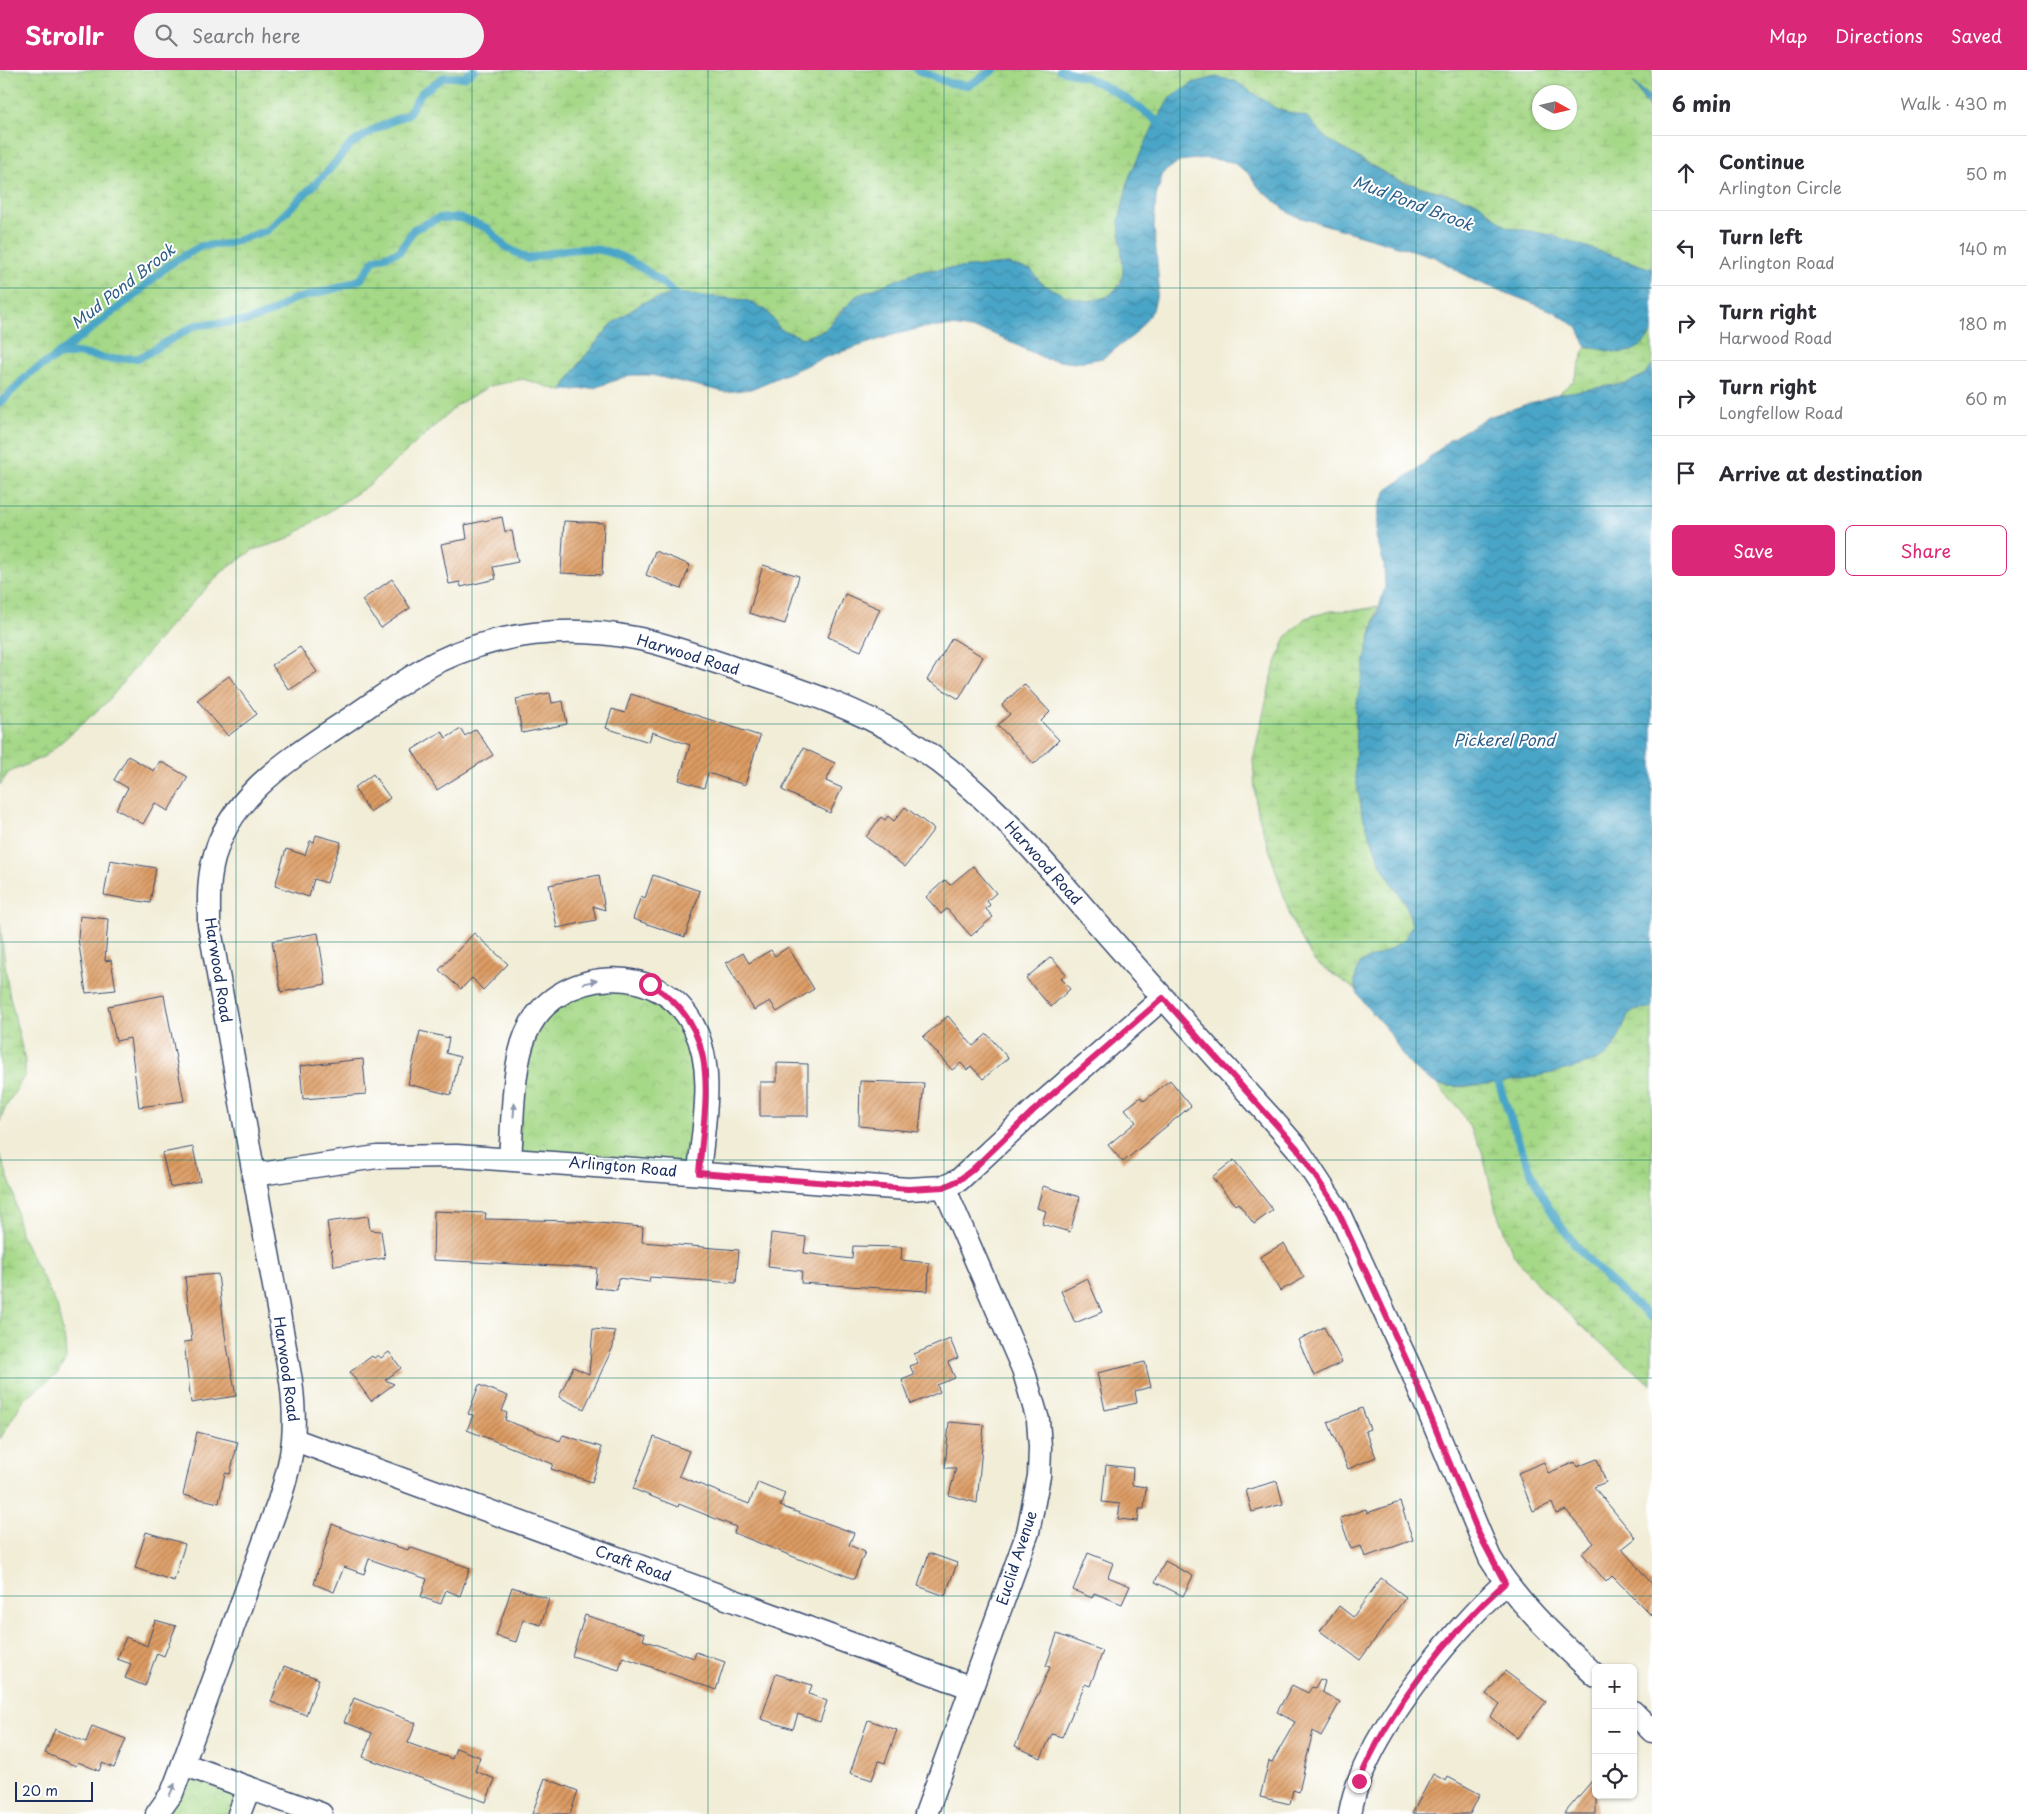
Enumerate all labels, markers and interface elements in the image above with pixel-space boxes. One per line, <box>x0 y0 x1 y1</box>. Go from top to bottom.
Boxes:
search box <box>134 13 484 58</box>
text: Strollr <box>25 17 104 53</box>
icon: search <box>152 21 180 49</box>
text: Search here <box>192 21 301 49</box>
text: Map <box>1769 22 1807 49</box>
text: Directions <box>1835 22 1923 49</box>
text: Saved <box>1951 22 2002 49</box>
north arrow <box>1532 85 1577 130</box>
text: 6 min <box>1672 87 1731 119</box>
text: Walk · 430 m <box>1900 91 2007 115</box>
text: Continue <box>1719 147 1805 175</box>
icon: ahead <box>1672 159 1700 187</box>
text: 50 m <box>1966 161 2007 185</box>
water label: Mud Pond Brook <box>1350 168 1478 236</box>
text: Arlington Circle <box>1719 175 1842 199</box>
text: Turn left <box>1719 222 1803 250</box>
icon: left <box>1672 234 1700 262</box>
water label: Mud Pond Brook <box>65 236 180 334</box>
text: 140 m <box>1959 236 2007 260</box>
text: Arlington Road <box>1719 250 1835 274</box>
text: Turn right <box>1719 297 1817 325</box>
icon: right <box>1672 309 1700 337</box>
text: 180 m <box>1959 311 2007 335</box>
text: Harwood Road <box>1719 325 1832 349</box>
text: Turn right <box>1719 372 1817 400</box>
icon: right <box>1672 384 1700 412</box>
text: 60 m <box>1965 386 2007 410</box>
text: Longfellow Road <box>1719 400 1843 424</box>
icon: arrive <box>1672 459 1700 487</box>
text: Arrive at destination <box>1719 459 1923 487</box>
button: Save <box>1672 525 1835 576</box>
button: Share <box>1845 525 2007 576</box>
street label: Harwood Road <box>634 627 742 680</box>
water label: Pickerel Pond <box>1453 727 1557 751</box>
street label: Harwood Road <box>1000 815 1088 909</box>
street label: Harwood Road <box>200 916 239 1024</box>
route start <box>639 973 662 996</box>
one-way arrow <box>582 978 597 986</box>
one-way arrow <box>510 1101 518 1117</box>
street label: Arlington Road <box>568 1149 678 1182</box>
street label: Harwood Road <box>269 1315 306 1423</box>
street label: Euclid Avenue <box>989 1507 1042 1608</box>
street label: Craft Road <box>592 1538 675 1587</box>
map controls <box>1592 1664 1637 1799</box>
button: + <box>1592 1664 1637 1709</box>
button: − <box>1592 1709 1637 1754</box>
button: locate <box>1592 1754 1637 1799</box>
route end <box>1348 1770 1371 1793</box>
scale bar <box>15 1779 92 1802</box>
text: 20 m <box>22 1780 58 1801</box>
one-way arrow <box>169 1783 177 1797</box>

